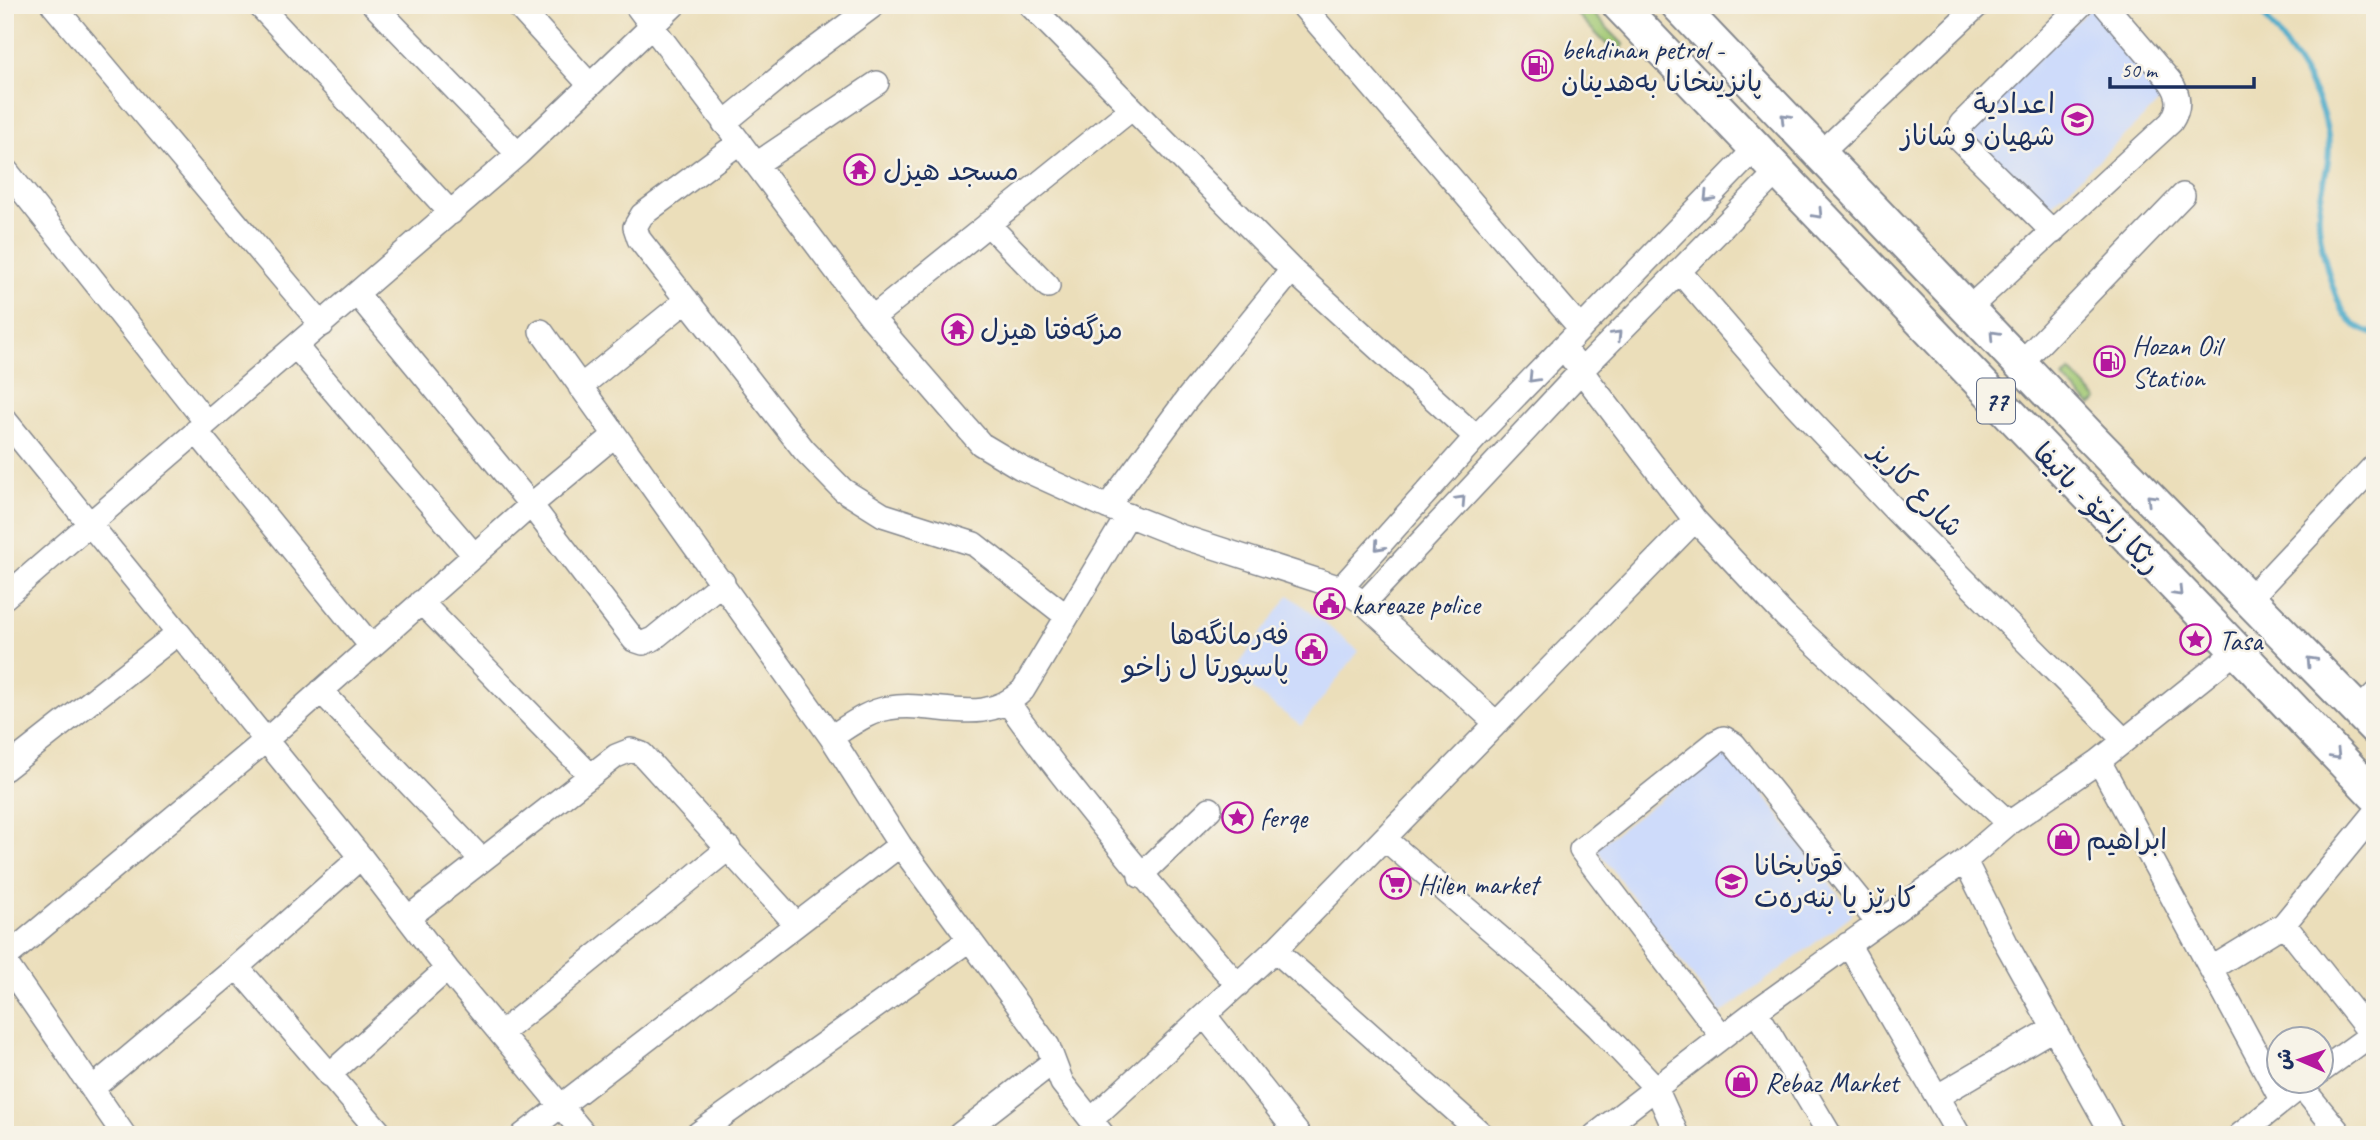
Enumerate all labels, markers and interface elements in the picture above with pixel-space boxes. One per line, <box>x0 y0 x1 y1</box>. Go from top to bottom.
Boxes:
place label: behdinan petrol - پانزینخانا بەهدینان <box>1561 32 1762 100</box>
scale bar <box>2110 46 2254 90</box>
fuel station icon: behdinan petrol - پانزینخانا بەهدینان <box>1521 48 1555 82</box>
text: 50 m <box>2121 57 2159 83</box>
place label: اعدادية شهيان و شاناز <box>1899 86 2055 153</box>
school or university icon: اعدادية شهيان و شاناز <box>2061 102 2095 136</box>
one-way arrow <box>1781 113 1794 126</box>
temple icon: مسجد هيزل <box>843 153 877 187</box>
place label: مسجد هيزل <box>883 153 1019 188</box>
one-way arrow <box>1704 189 1717 202</box>
one-way arrow <box>1809 206 1822 219</box>
temple icon: مزگەفتا هیزل <box>940 312 974 346</box>
place label: مزگەفتا هیزل <box>980 312 1123 347</box>
place label: Hozan Oil Station <box>2132 328 2226 395</box>
one-way arrow <box>1608 330 1621 343</box>
one-way arrow <box>1989 330 2002 343</box>
fuel station icon: Hozan Oil Station <box>2092 344 2126 378</box>
one-way arrow <box>1528 370 1541 383</box>
road number: 77 <box>1977 378 2015 424</box>
street label: شارع كاريز <box>1860 433 1971 545</box>
street label: رێکا زاخۆ - باتیفا <box>2026 435 2168 581</box>
one-way arrow <box>2147 494 2160 507</box>
one-way arrow <box>1452 495 1465 508</box>
one-way arrow <box>1375 537 1387 550</box>
one-way arrow <box>2169 584 2182 597</box>
public building icon: kareaze police <box>1312 587 1346 621</box>
place label: kareaze police <box>1352 587 1482 622</box>
place label: فەرمانگەها پاسپورتا ل زاخو <box>1121 617 1289 685</box>
place icon: Tasa <box>2179 623 2213 657</box>
place label: Tasa <box>2219 623 2264 658</box>
public building icon: فەرمانگەها پاسپورتا ل زاخو <box>1295 633 1329 667</box>
one-way arrow <box>2306 657 2319 670</box>
one-way arrow <box>2327 747 2340 760</box>
place icon: ferqe <box>1220 800 1254 834</box>
place label: ferqe <box>1260 800 1309 835</box>
shop icon: ابراهيم <box>2046 822 2080 856</box>
place label: ابراهيم <box>2086 822 2167 861</box>
place label: قوتابخانا کارێز یا بنەرەت <box>1754 848 1916 915</box>
school or university icon: قوتابخانا کارێز یا بنەرەت <box>1714 864 1748 898</box>
supermarket icon: Hilen market <box>1378 867 1412 901</box>
place label: Hilen market <box>1418 867 1542 902</box>
north arrow <box>2264 1024 2334 1094</box>
text: ش <box>2272 1048 2296 1070</box>
shop icon: Rebaz Market <box>1725 1065 1759 1099</box>
place label: Rebaz Market <box>1765 1065 1901 1100</box>

